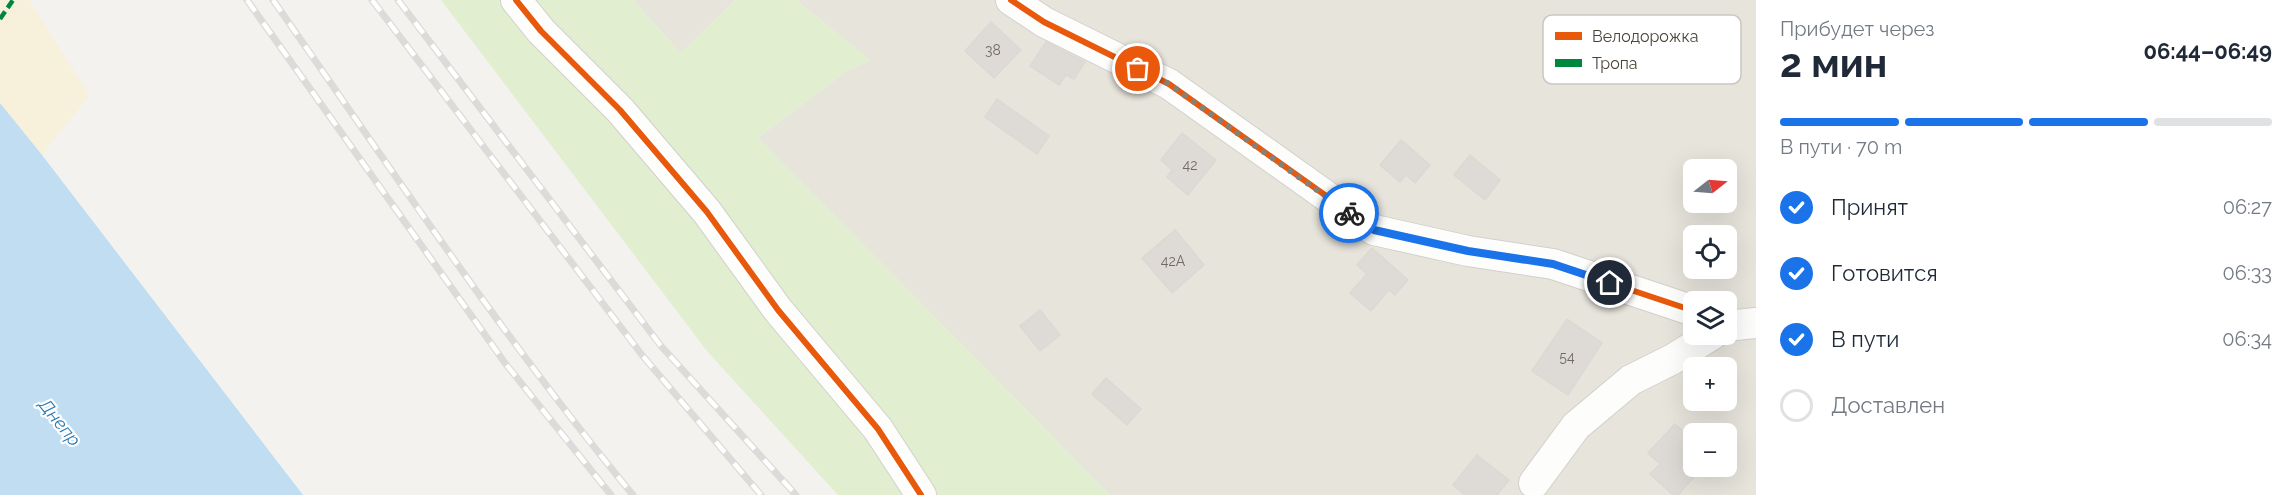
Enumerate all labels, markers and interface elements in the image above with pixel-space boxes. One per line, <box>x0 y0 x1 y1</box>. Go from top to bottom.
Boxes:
legend <box>1543 15 1741 84</box>
text: Прибудет через <box>1780 17 1934 41</box>
text: Велодорожка <box>1592 27 1699 46</box>
text: 06:44–06:49 <box>2143 38 2272 64</box>
text: 2 мин <box>1780 40 1887 86</box>
house number: 38 <box>985 42 1001 58</box>
pin <box>1112 43 1163 94</box>
icon: bag <box>1121 52 1154 85</box>
text: Тропа <box>1592 54 1638 73</box>
text: В пути · 70 m <box>1780 135 1902 159</box>
house number: 42 <box>1183 157 1197 173</box>
north arrow <box>1683 159 1737 213</box>
map controls <box>1683 159 1737 477</box>
courier <box>1319 183 1379 243</box>
icon: check <box>1780 191 1813 224</box>
text: Принят <box>1831 194 1908 220</box>
text: 06:27 <box>2223 195 2272 219</box>
icon: bike <box>1333 197 1366 230</box>
button: locate <box>1683 225 1737 279</box>
house number: 42А <box>1161 253 1186 269</box>
pin <box>1584 257 1635 308</box>
icon: check <box>1780 257 1813 290</box>
text: Готовится <box>1831 260 1938 286</box>
text: 06:33 <box>2223 261 2272 285</box>
icon: home <box>1593 266 1626 299</box>
button: layers <box>1683 291 1737 345</box>
icon: check <box>1780 323 1813 356</box>
text: В пути <box>1831 326 1899 352</box>
text: 06:34 <box>2222 327 2272 351</box>
house number: 54 <box>1559 349 1575 365</box>
button: + <box>1683 357 1737 411</box>
text: Доставлен <box>1831 392 1945 418</box>
water label: Днепр <box>34 393 85 450</box>
button: − <box>1683 423 1737 477</box>

